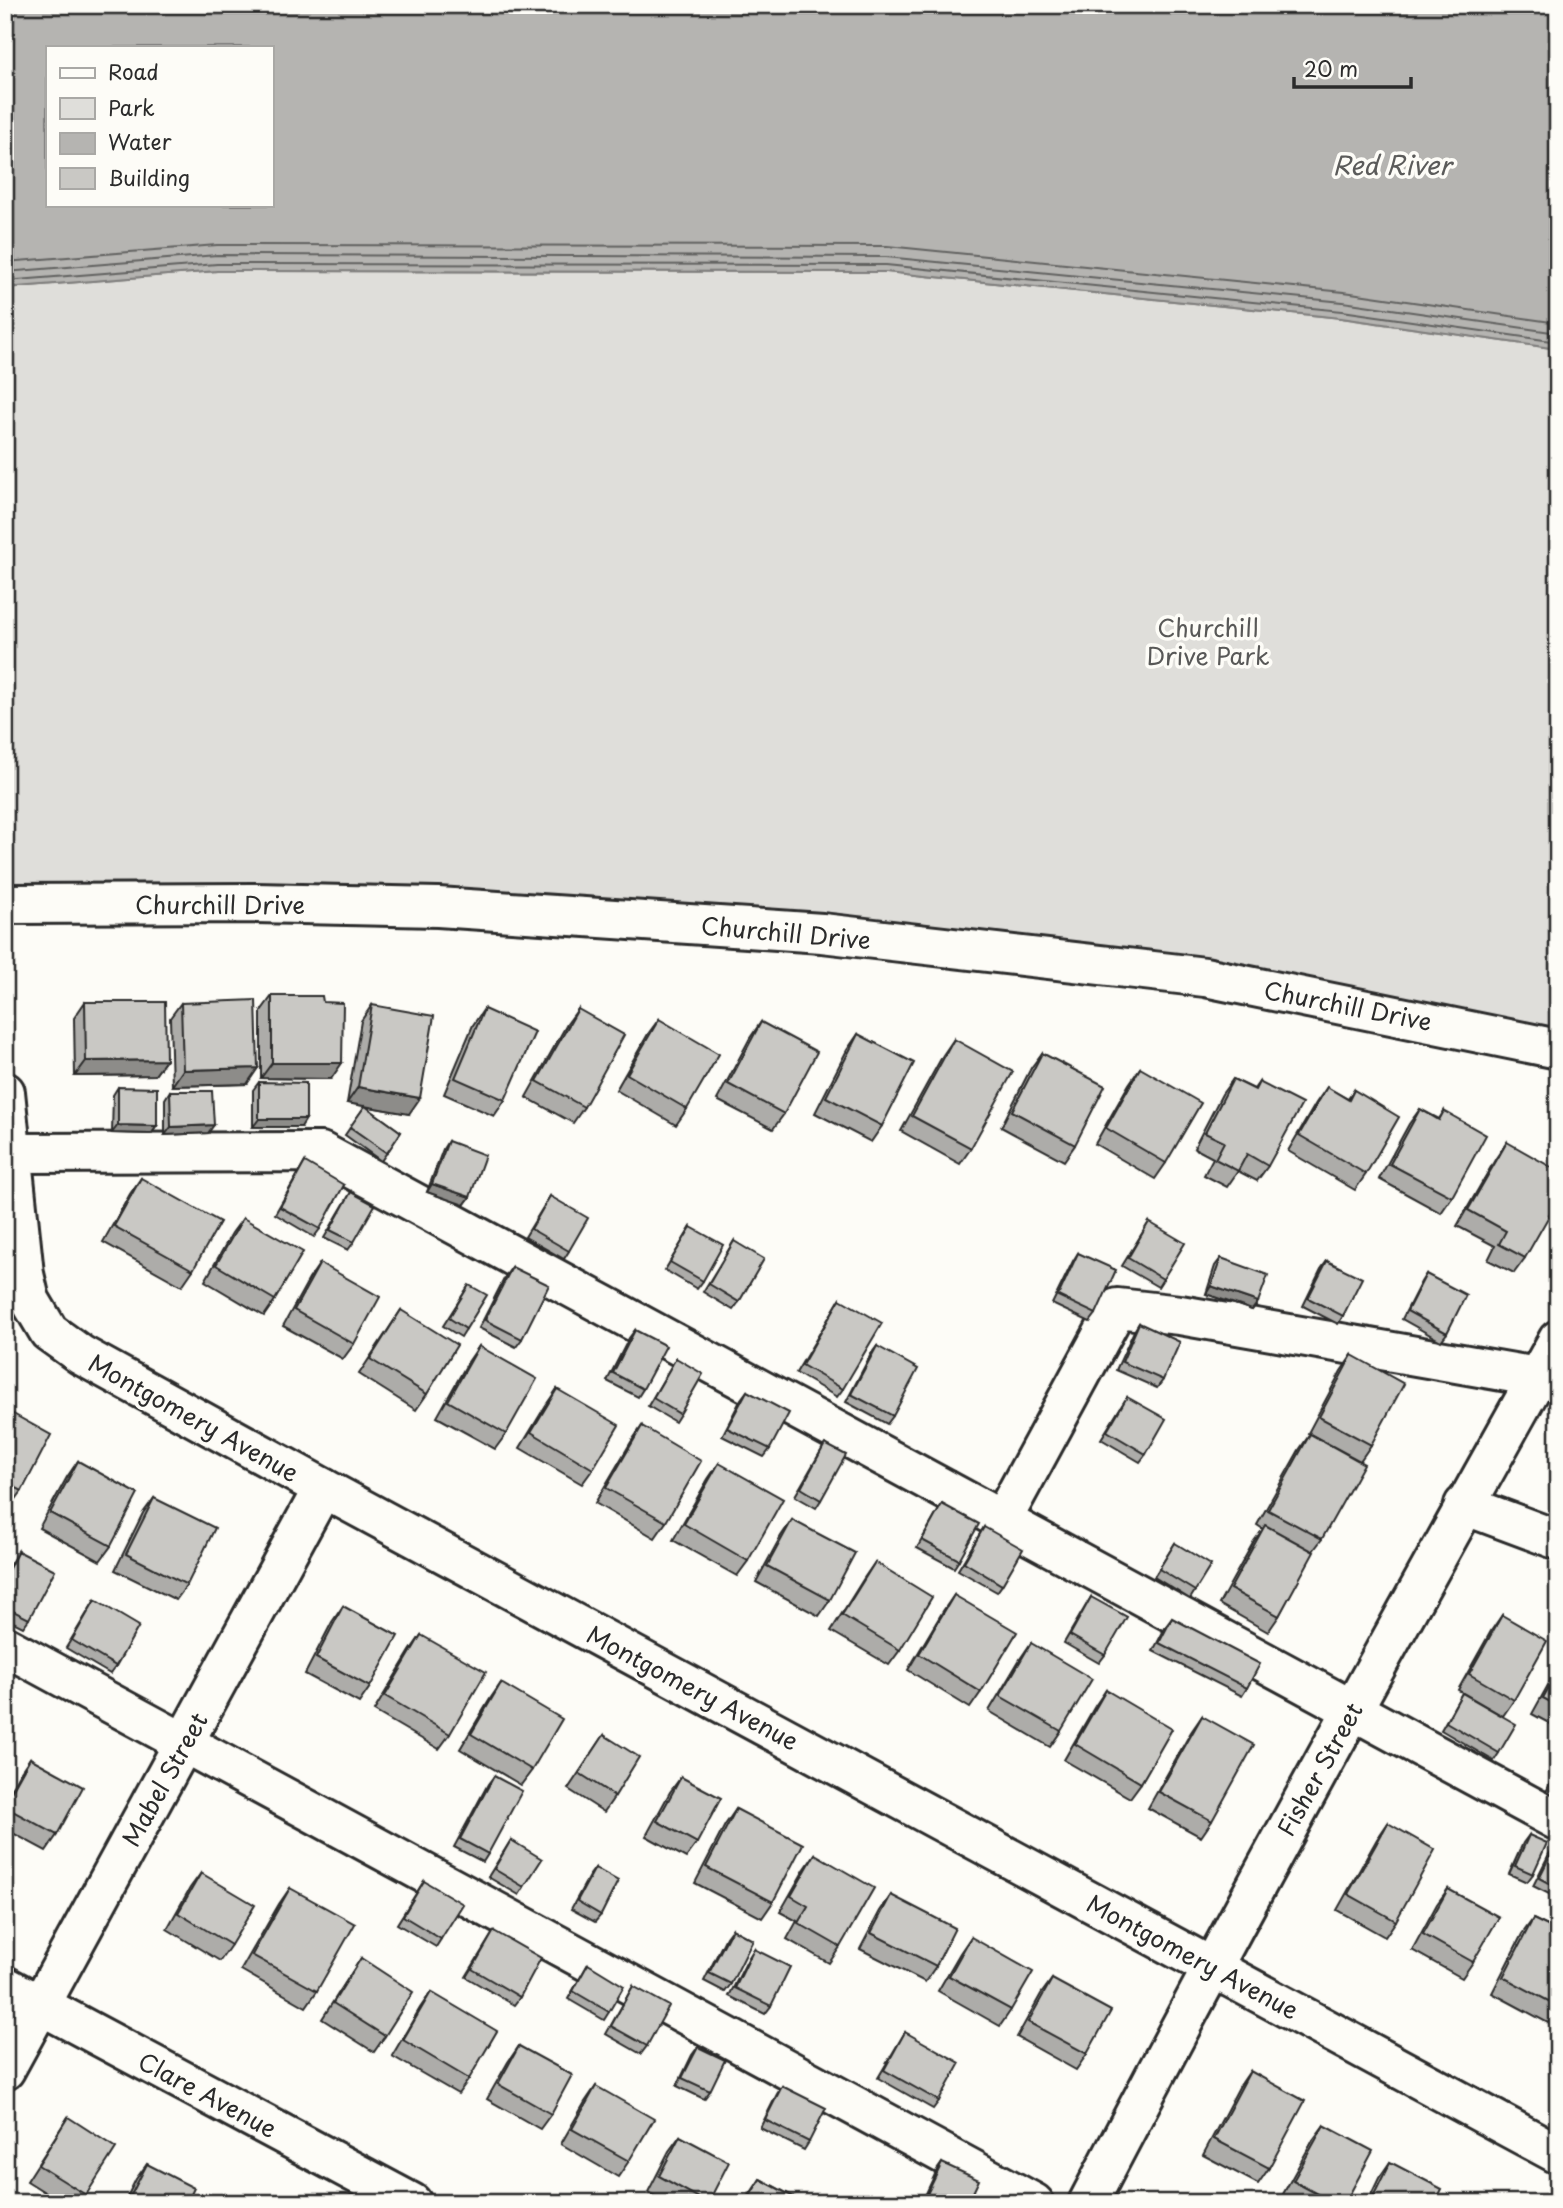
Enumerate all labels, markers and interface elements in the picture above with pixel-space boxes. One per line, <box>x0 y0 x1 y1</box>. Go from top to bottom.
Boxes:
legend <box>46 46 273 206</box>
scale bar <box>1294 46 1411 90</box>
text: 20 m <box>1304 52 1358 84</box>
text: Road <box>108 55 159 87</box>
text: Park <box>108 91 155 123</box>
text: Water <box>108 125 172 157</box>
water label: Red River <box>1333 145 1454 184</box>
text: Building <box>108 161 190 193</box>
park label: Churchill Drive Park <box>1146 609 1270 673</box>
street label: Churchill Drive <box>135 886 305 922</box>
street label: Churchill Drive <box>700 907 872 957</box>
street label: Churchill Drive <box>1261 971 1435 1039</box>
street label: Montgomery Avenue <box>82 1344 306 1490</box>
street label: Montgomery Avenue <box>581 1616 805 1758</box>
street label: Fisher Street <box>1267 1695 1371 1843</box>
street label: Mabel Street <box>112 1705 216 1853</box>
street label: Montgomery Avenue <box>1081 1885 1305 2027</box>
street label: Clare Avenue <box>132 2042 284 2146</box>

